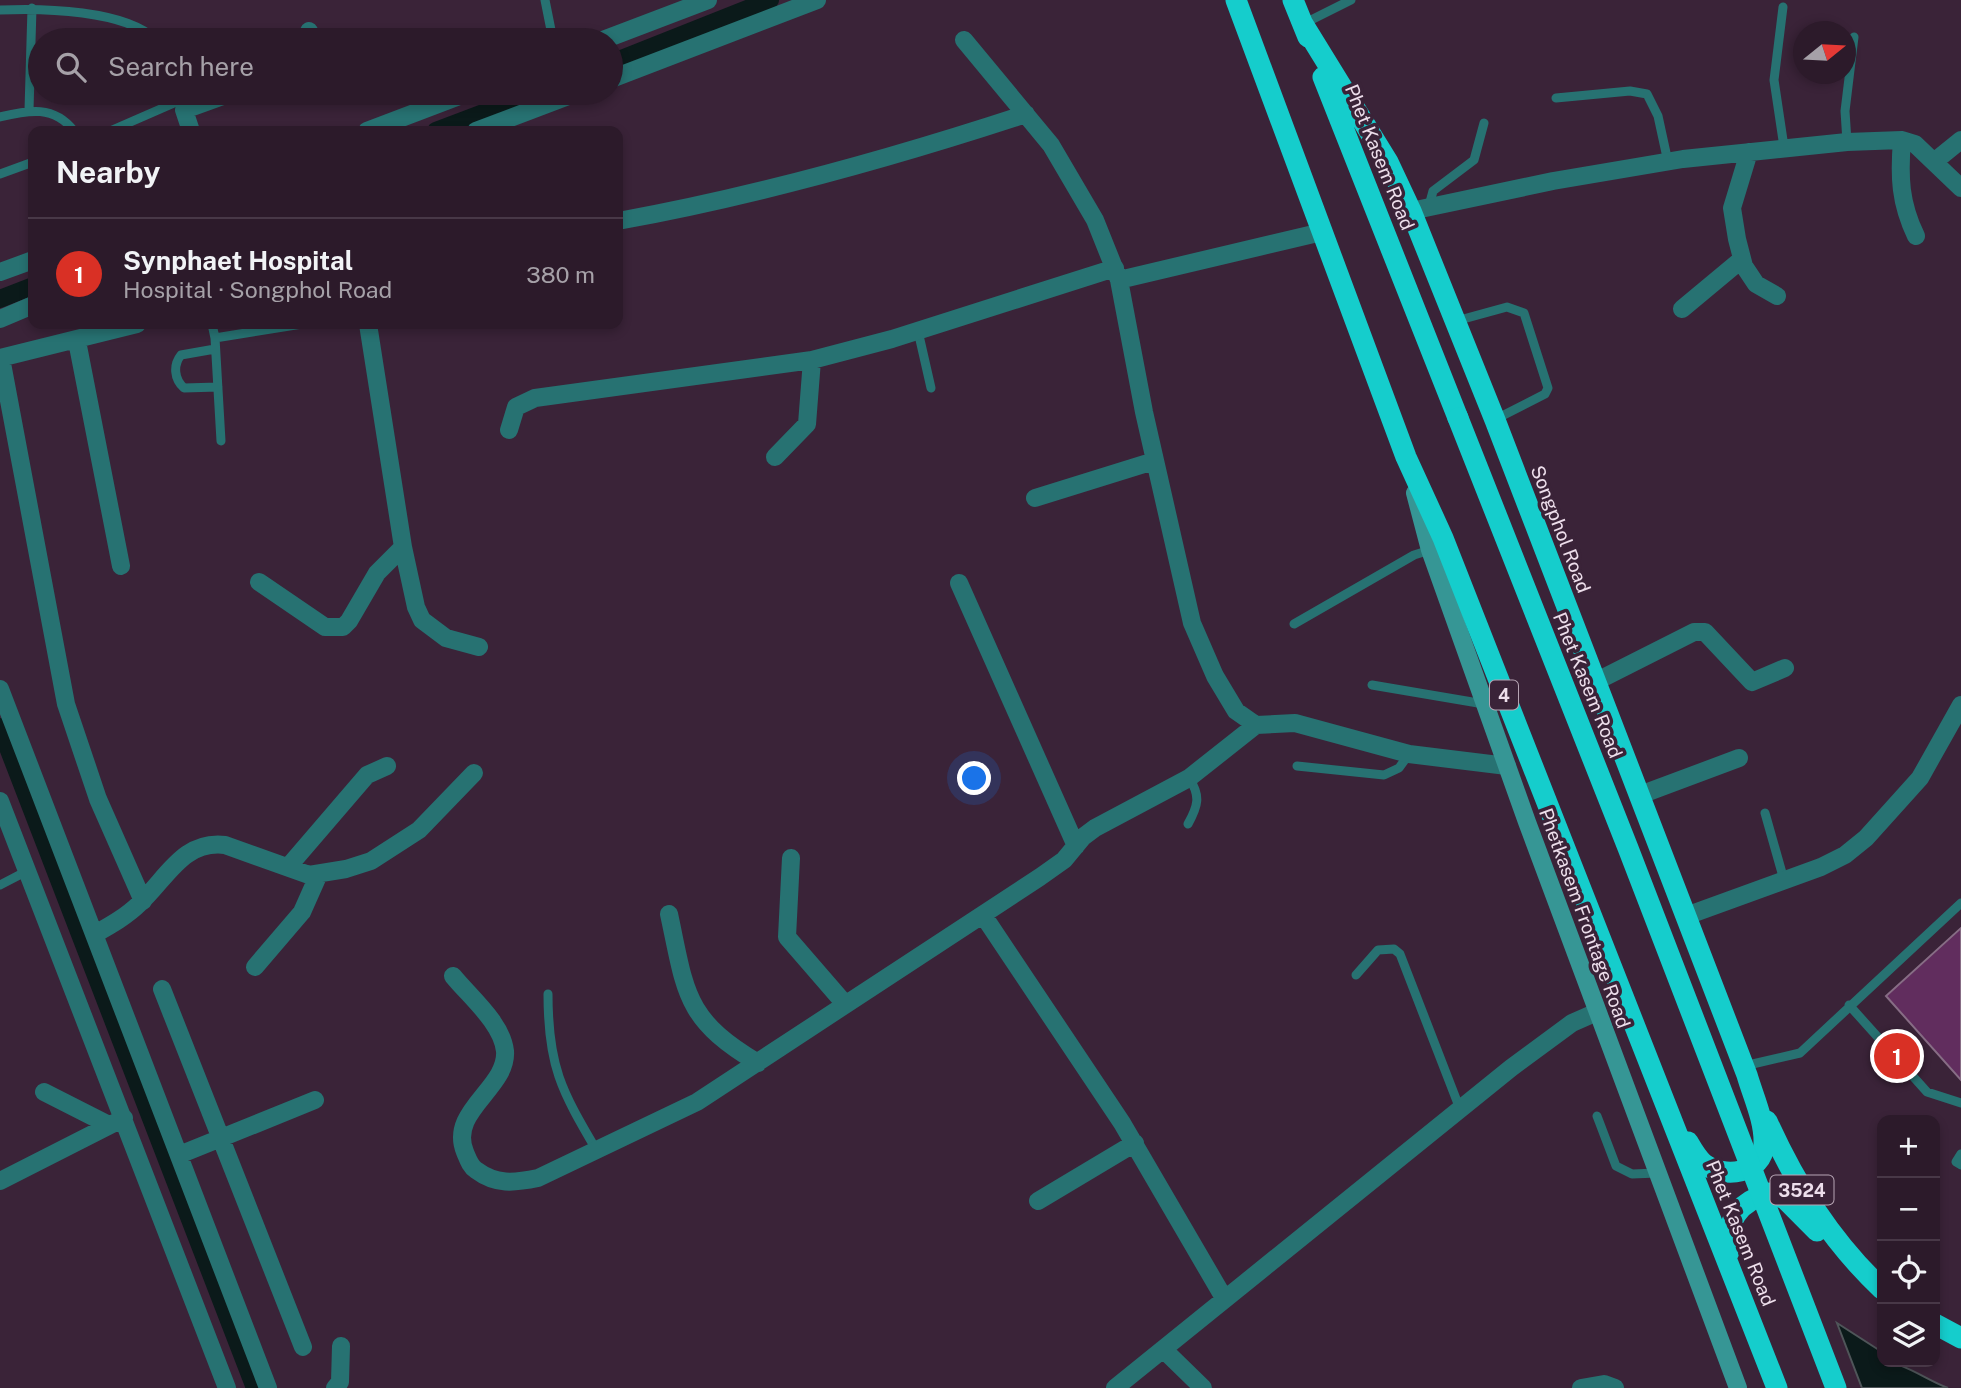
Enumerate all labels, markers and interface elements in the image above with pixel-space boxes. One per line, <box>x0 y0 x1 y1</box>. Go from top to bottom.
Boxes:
north arrow <box>1793 21 1856 84</box>
search box <box>28 28 623 105</box>
icon: search <box>52 48 90 86</box>
text: Search here <box>108 51 254 82</box>
street label: Phet Kasem Road <box>1341 81 1419 233</box>
text: Nearby <box>56 154 160 190</box>
text: Synphaet Hospital <box>123 245 353 276</box>
text: 1 <box>74 261 84 288</box>
text: 380 m <box>526 261 595 288</box>
text: Hospital · Songphol Road <box>123 276 392 303</box>
street label: Songphol Road <box>1527 462 1595 596</box>
street label: Phet Kasem Road <box>1549 609 1627 761</box>
road number: 4 <box>1490 680 1518 710</box>
your location <box>957 761 991 795</box>
street label: Phetkasem Frontage Road <box>1535 805 1635 1031</box>
pin: 1 <box>1874 1030 1920 1082</box>
map controls <box>1877 1115 1940 1367</box>
button: + <box>1877 1115 1940 1178</box>
street label: Phet Kasem Road <box>1702 1157 1780 1309</box>
road number: 3524 <box>1770 1176 1834 1204</box>
button: − <box>1877 1178 1940 1241</box>
button: locate <box>1877 1241 1940 1304</box>
button: layers <box>1877 1304 1940 1367</box>

